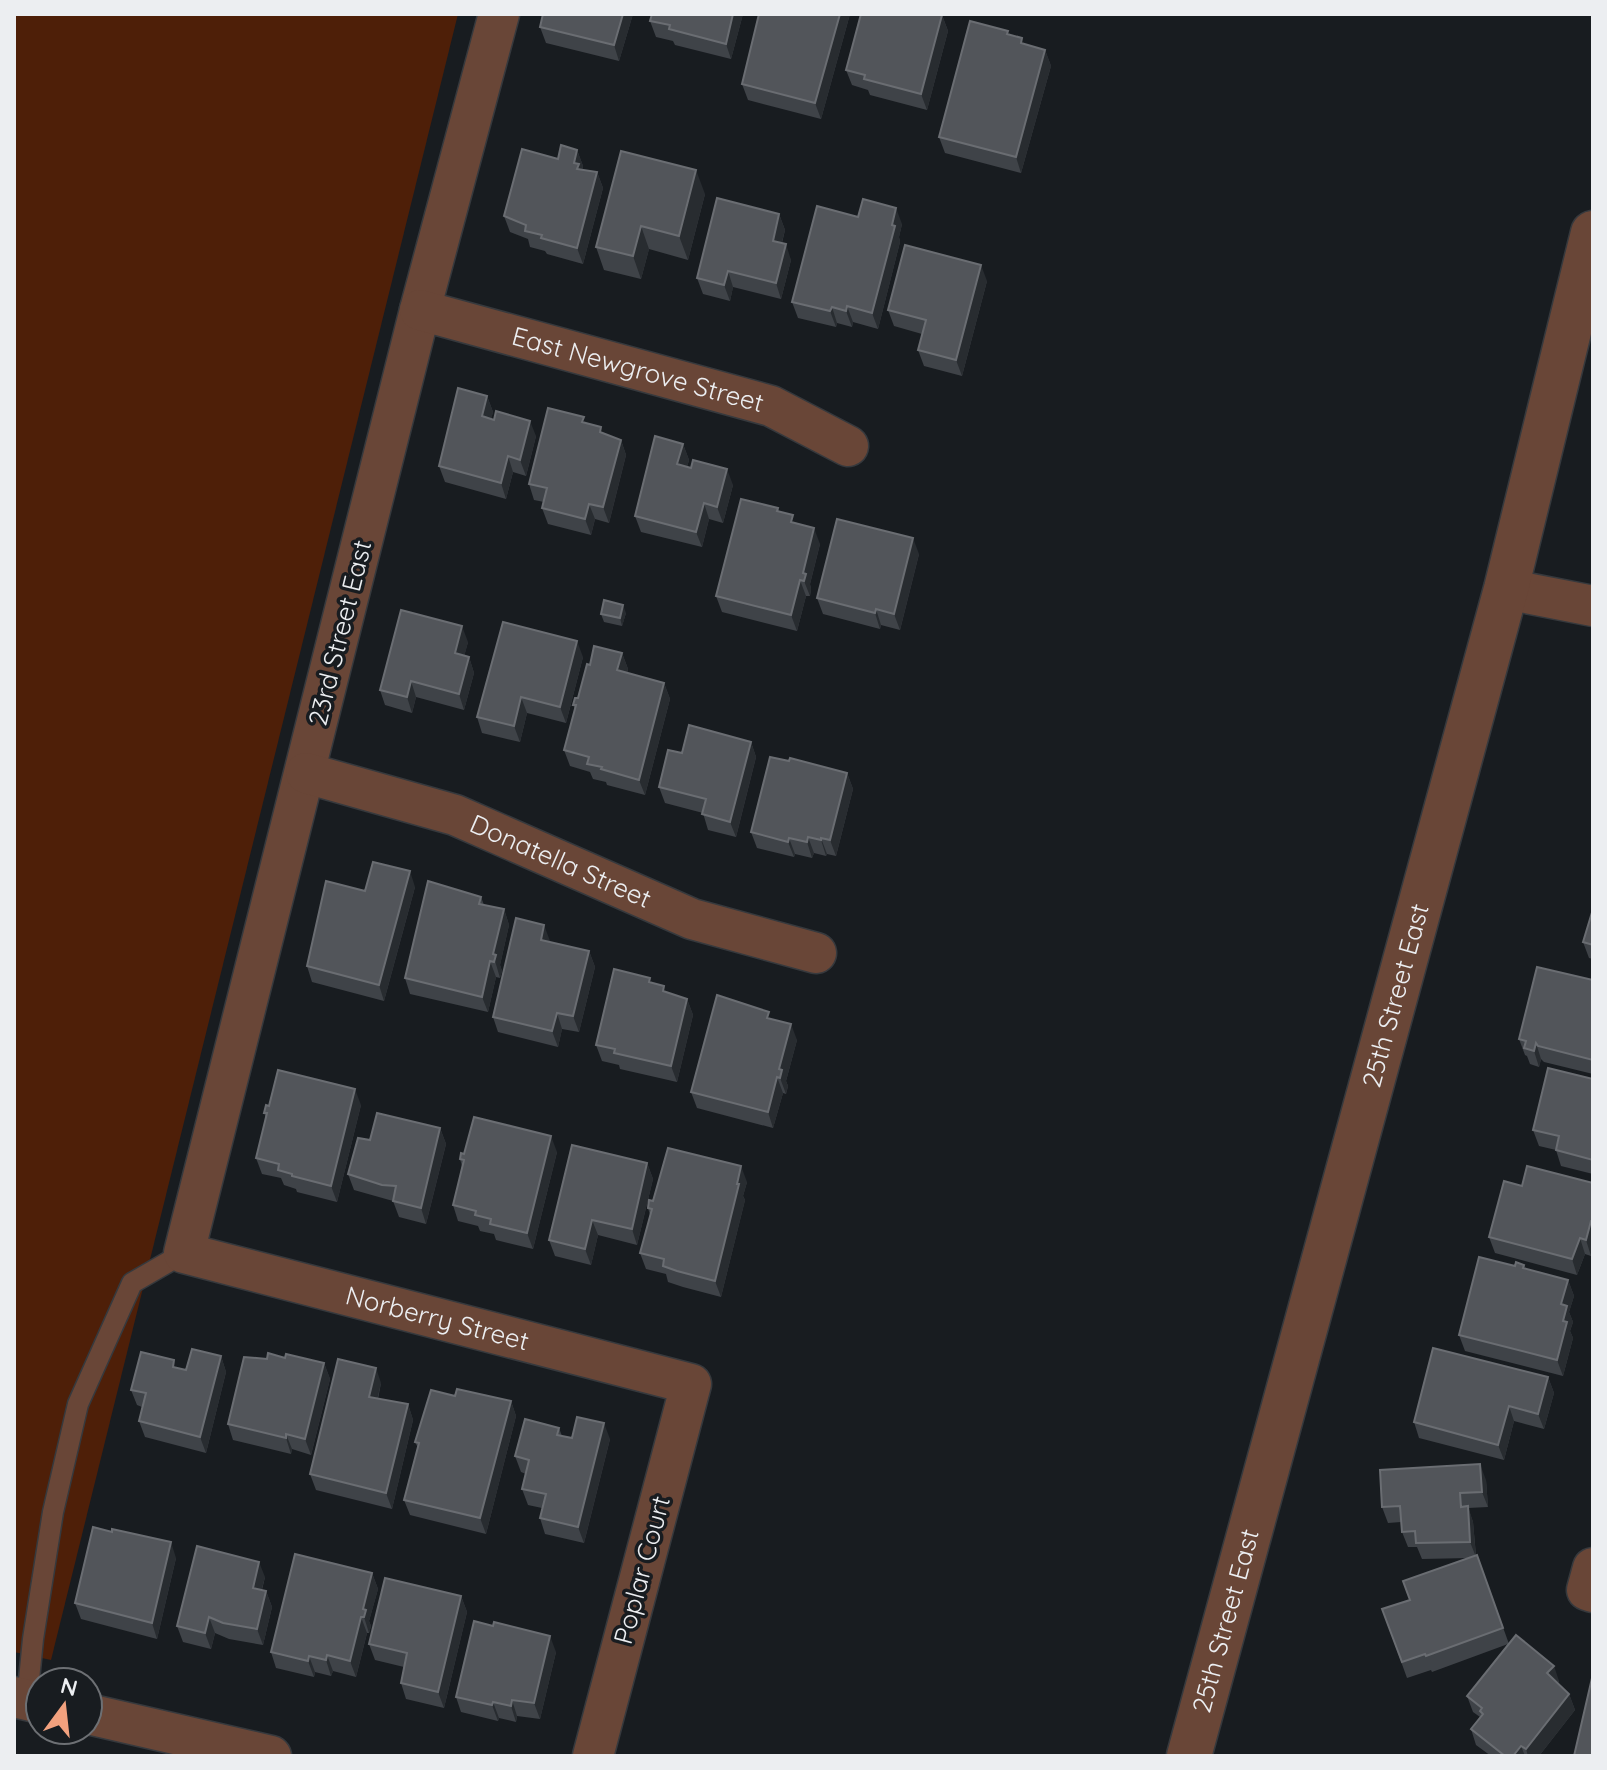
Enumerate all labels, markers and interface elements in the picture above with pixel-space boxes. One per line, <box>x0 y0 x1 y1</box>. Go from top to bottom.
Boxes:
street label: East Newgrove Street <box>509 319 768 419</box>
street label: 23rd Street East <box>301 537 379 729</box>
street label: Donatella Street <box>465 807 657 915</box>
street label: 25th Street East <box>1354 900 1436 1091</box>
street label: Norberry Street <box>342 1278 533 1357</box>
street label: Poplar Court <box>606 1492 677 1647</box>
street label: 25th Street East <box>1185 1525 1266 1716</box>
north arrow <box>24 1666 104 1746</box>
text: N <box>58 1671 81 1702</box>

